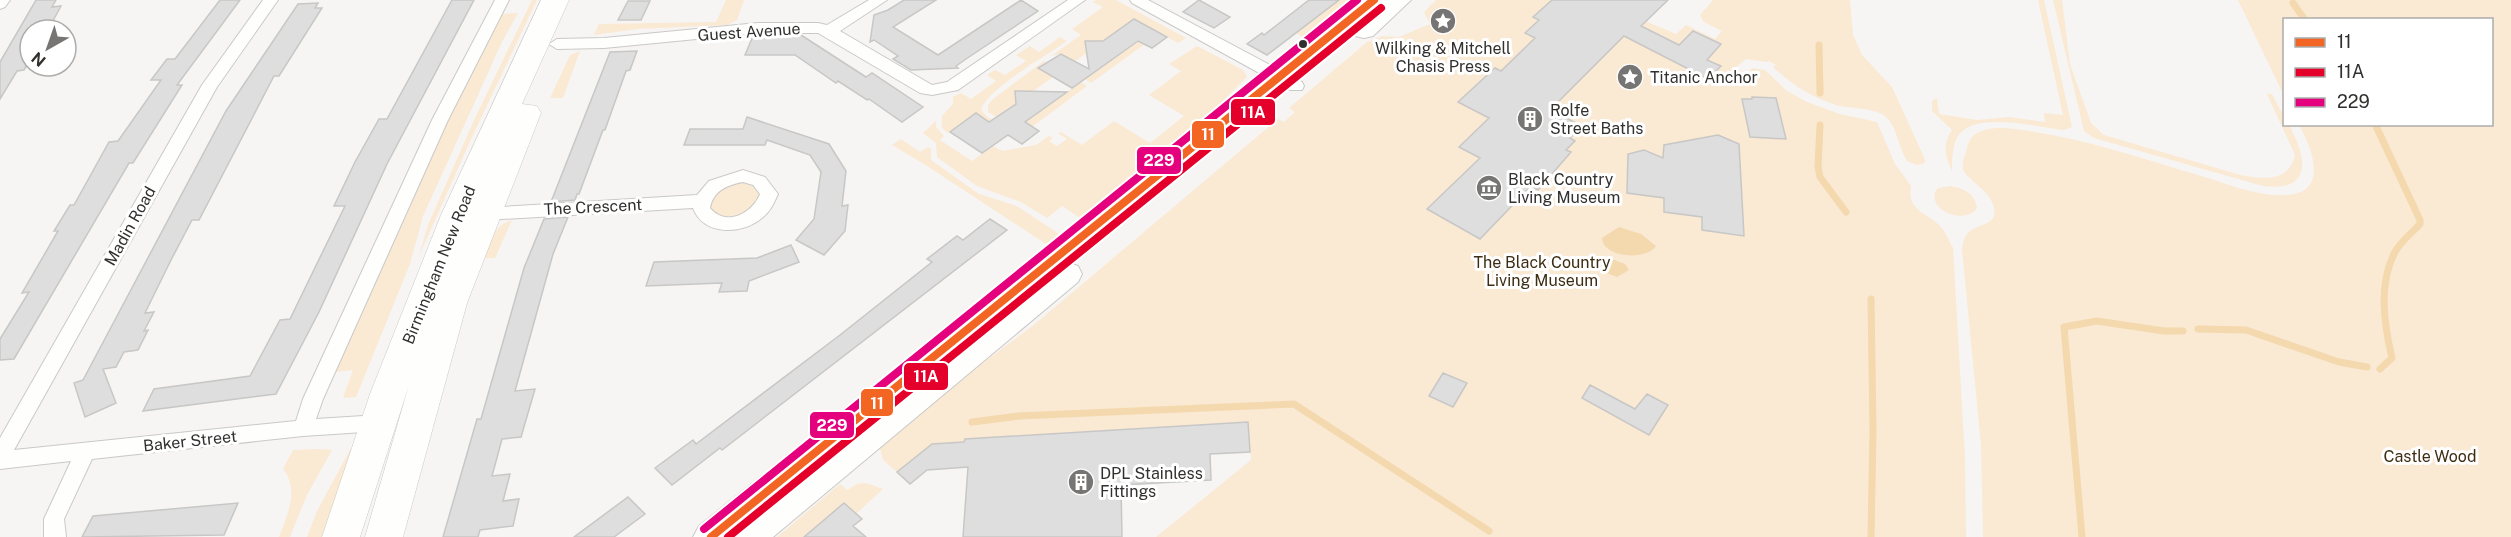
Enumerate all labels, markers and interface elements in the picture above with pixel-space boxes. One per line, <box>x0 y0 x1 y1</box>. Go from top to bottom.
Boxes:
place icon: Wilking & Mitchell Chasis Press <box>1428 6 1458 36</box>
north arrow <box>18 18 78 78</box>
legend <box>2283 18 2493 126</box>
street label: Guest Avenue <box>697 19 801 45</box>
text: 11 <box>2337 31 2352 52</box>
unlabelled marker <box>1297 38 1309 50</box>
place label: Wilking & Mitchell Chasis Press <box>1375 39 1511 76</box>
text: N <box>28 48 50 70</box>
text: 11A <box>2337 61 2365 82</box>
place icon: Titanic Anchor <box>1615 62 1645 92</box>
place label: Titanic Anchor <box>1650 68 1758 87</box>
text: 229 <box>2337 91 2370 112</box>
line badge: 11A <box>1230 98 1276 126</box>
place label: Rolfe Street Baths <box>1550 101 1643 138</box>
text: 11A <box>1240 103 1266 122</box>
building icon: Rolfe Street Baths <box>1515 104 1545 134</box>
line badge: 11 <box>1191 120 1225 149</box>
text: 11 <box>1201 125 1215 144</box>
line badge: 229 <box>1136 146 1182 175</box>
text: 229 <box>1144 151 1174 170</box>
place label: Black Country Living Museum <box>1508 170 1620 207</box>
museum icon: Black Country Living Museum <box>1474 173 1504 203</box>
street label: Madin Road <box>100 183 160 269</box>
street label: Birmingham New Road <box>399 183 479 347</box>
street label: The Crescent <box>543 195 643 219</box>
park label: The Black Country Living Museum <box>1474 253 1611 290</box>
line badge: 11A <box>903 362 949 391</box>
text: 11A <box>913 367 939 386</box>
line badge: 11 <box>860 388 894 417</box>
text: 11 <box>870 394 884 413</box>
line badge: 229 <box>809 411 855 439</box>
text: 229 <box>817 416 847 435</box>
street label: Baker Street <box>142 427 238 455</box>
park label: Castle Wood <box>2384 447 2476 466</box>
place label: DPL Stainless Fittings <box>1100 464 1203 501</box>
building icon: DPL Stainless Fittings <box>1066 467 1096 497</box>

